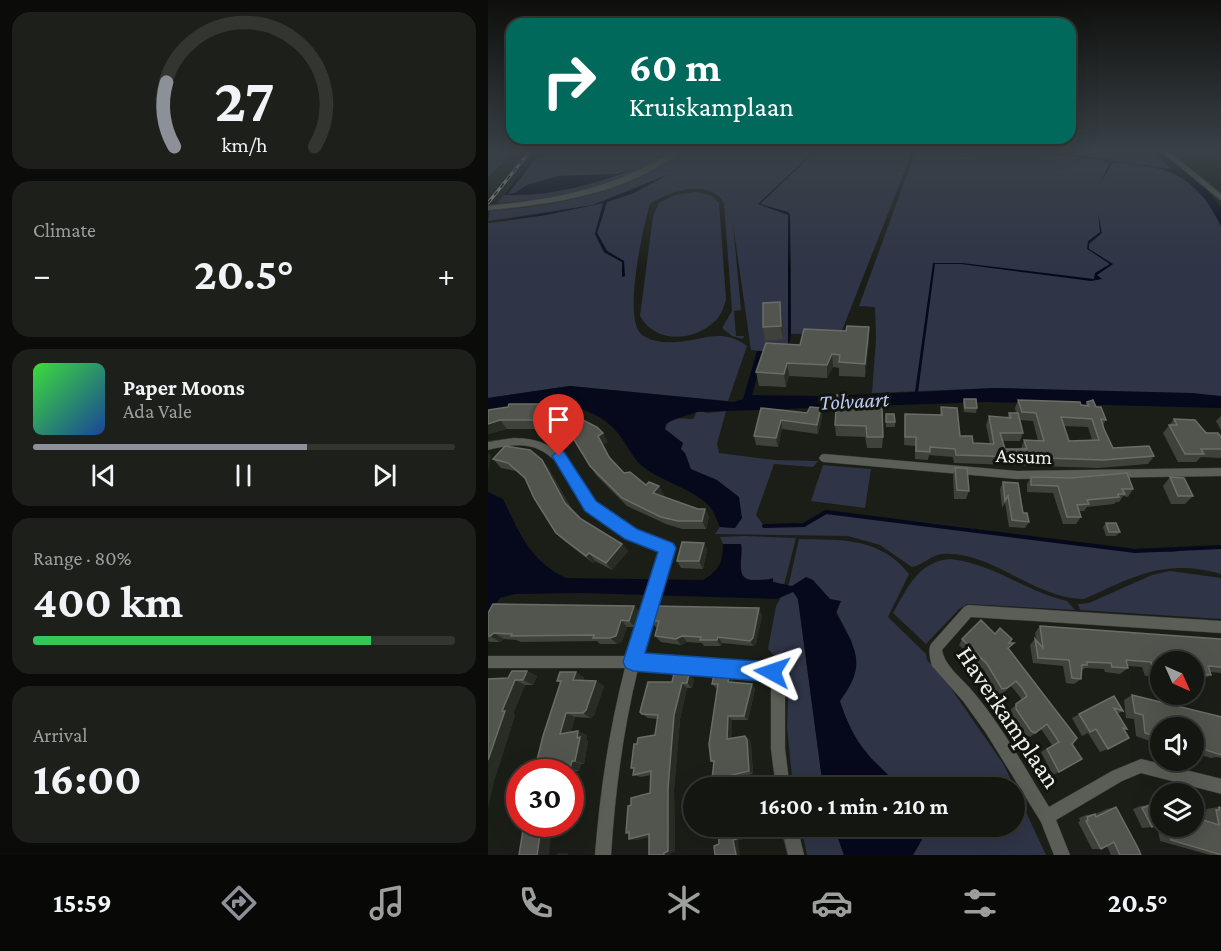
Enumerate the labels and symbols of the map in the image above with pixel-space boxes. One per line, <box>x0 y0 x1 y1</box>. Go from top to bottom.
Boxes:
water label: Tolvaart <box>819 386 890 415</box>
pin <box>533 394 584 456</box>
street label: Assum <box>995 443 1053 469</box>
position arrow <box>740 640 804 704</box>
street label: Haverkamplaan <box>950 641 1067 794</box>
north arrow <box>1150 651 1204 705</box>
speed limit sign: 30 <box>506 759 584 837</box>

